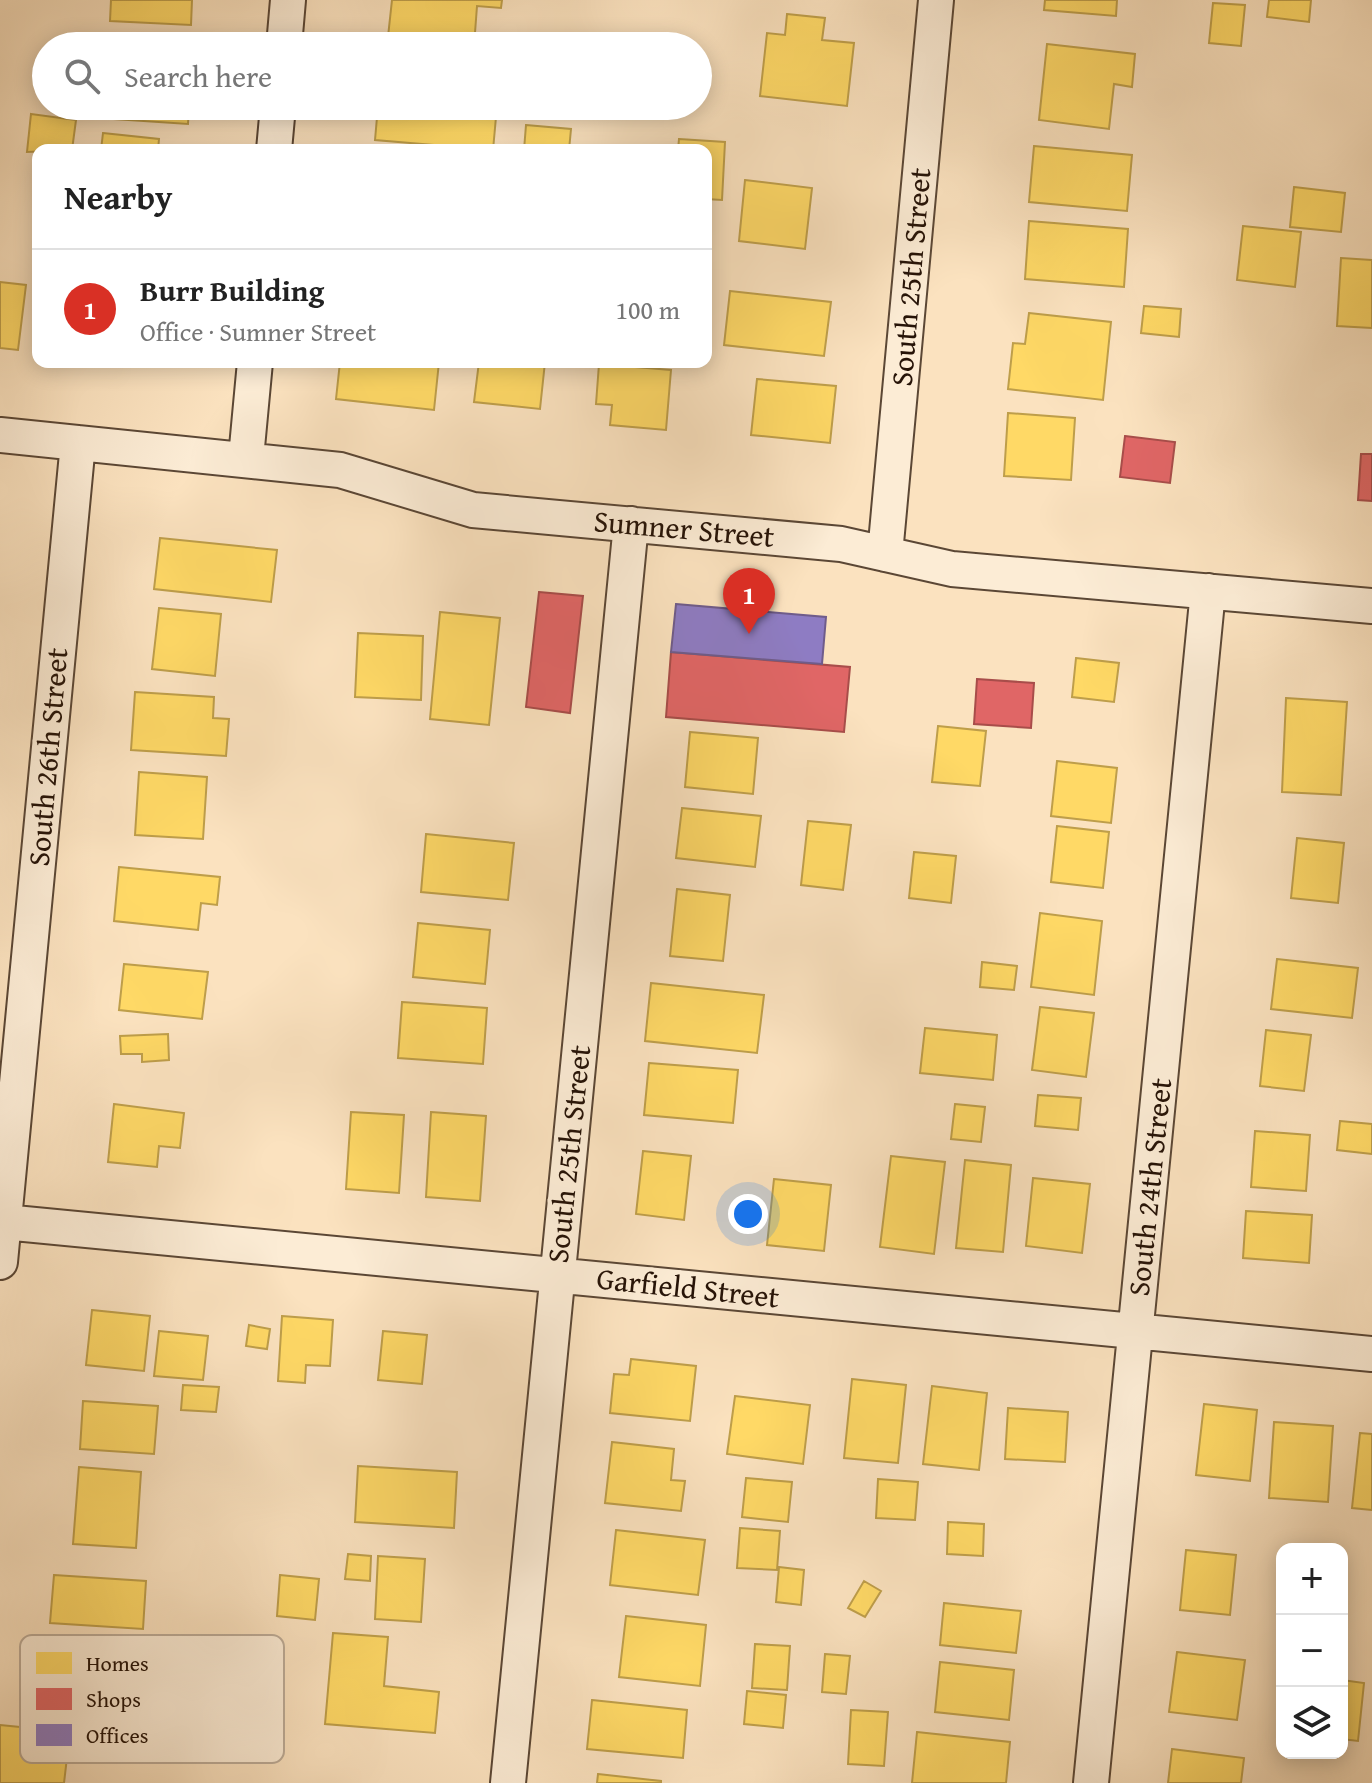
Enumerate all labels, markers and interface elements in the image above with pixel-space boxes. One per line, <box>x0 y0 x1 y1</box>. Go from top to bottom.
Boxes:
search box <box>32 32 712 120</box>
icon: search <box>60 54 104 98</box>
text: Search here <box>124 54 272 98</box>
street label: South 25th Street <box>879 165 942 388</box>
text: Nearby <box>64 172 173 221</box>
text: Burr Building <box>140 268 324 312</box>
text: 1 <box>83 290 97 329</box>
text: 100 m <box>615 290 680 329</box>
text: Office · Sumner Street <box>140 312 376 351</box>
street label: Sumner Street <box>592 498 777 558</box>
pin: 1 <box>723 568 775 634</box>
street label: South 26th Street <box>16 645 79 868</box>
street label: South 25th Street <box>535 1042 601 1265</box>
street label: South 24th Street <box>1116 1075 1182 1298</box>
your location <box>728 1194 768 1234</box>
street label: Garfield Street <box>595 1256 782 1319</box>
map controls <box>1276 1543 1348 1759</box>
button: + <box>1276 1543 1348 1615</box>
button: − <box>1276 1615 1348 1687</box>
legend <box>20 1635 284 1763</box>
text: Homes <box>86 1647 149 1679</box>
text: Shops <box>86 1683 141 1715</box>
button: layers <box>1276 1687 1348 1759</box>
text: Offices <box>86 1719 148 1751</box>

